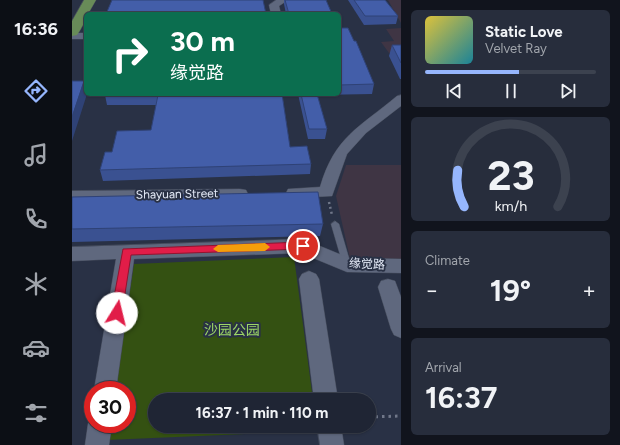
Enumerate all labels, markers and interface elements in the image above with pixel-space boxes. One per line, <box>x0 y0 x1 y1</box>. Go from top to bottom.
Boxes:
text: 16:36 <box>14 18 58 40</box>
text: Static Love <box>485 23 563 41</box>
text: 30 m <box>170 24 235 58</box>
icon: right <box>104 28 156 80</box>
text: Velvet Ray <box>485 41 547 56</box>
text: 缘觉路 <box>170 62 224 84</box>
icon: directions <box>22 77 50 105</box>
icon: previous <box>443 80 465 102</box>
icon: pause <box>500 80 522 102</box>
icon: next <box>557 80 579 102</box>
icon: music <box>22 141 50 169</box>
text: 23 <box>487 150 534 200</box>
street label: Shayuan Street <box>136 186 219 202</box>
text: km/h <box>494 197 527 215</box>
icon: phone <box>22 205 50 233</box>
pin <box>286 229 320 263</box>
icon: arrive <box>292 235 314 257</box>
text: Climate <box>425 253 470 268</box>
street label: 缘觉路 <box>349 256 385 272</box>
icon: climate <box>22 270 50 298</box>
text: 19° <box>490 272 531 309</box>
text: − <box>425 277 439 304</box>
text: + <box>582 277 596 304</box>
position arrow <box>96 292 138 334</box>
park label: 沙园公园 <box>204 322 260 339</box>
icon: car <box>22 334 50 362</box>
text: Arrival <box>425 360 462 375</box>
text: 16:37 <box>425 379 497 416</box>
speed limit sign: 30 <box>84 381 136 433</box>
icon: filters <box>22 399 50 427</box>
text: 16:37 · 1 min · 110 m <box>196 404 328 422</box>

